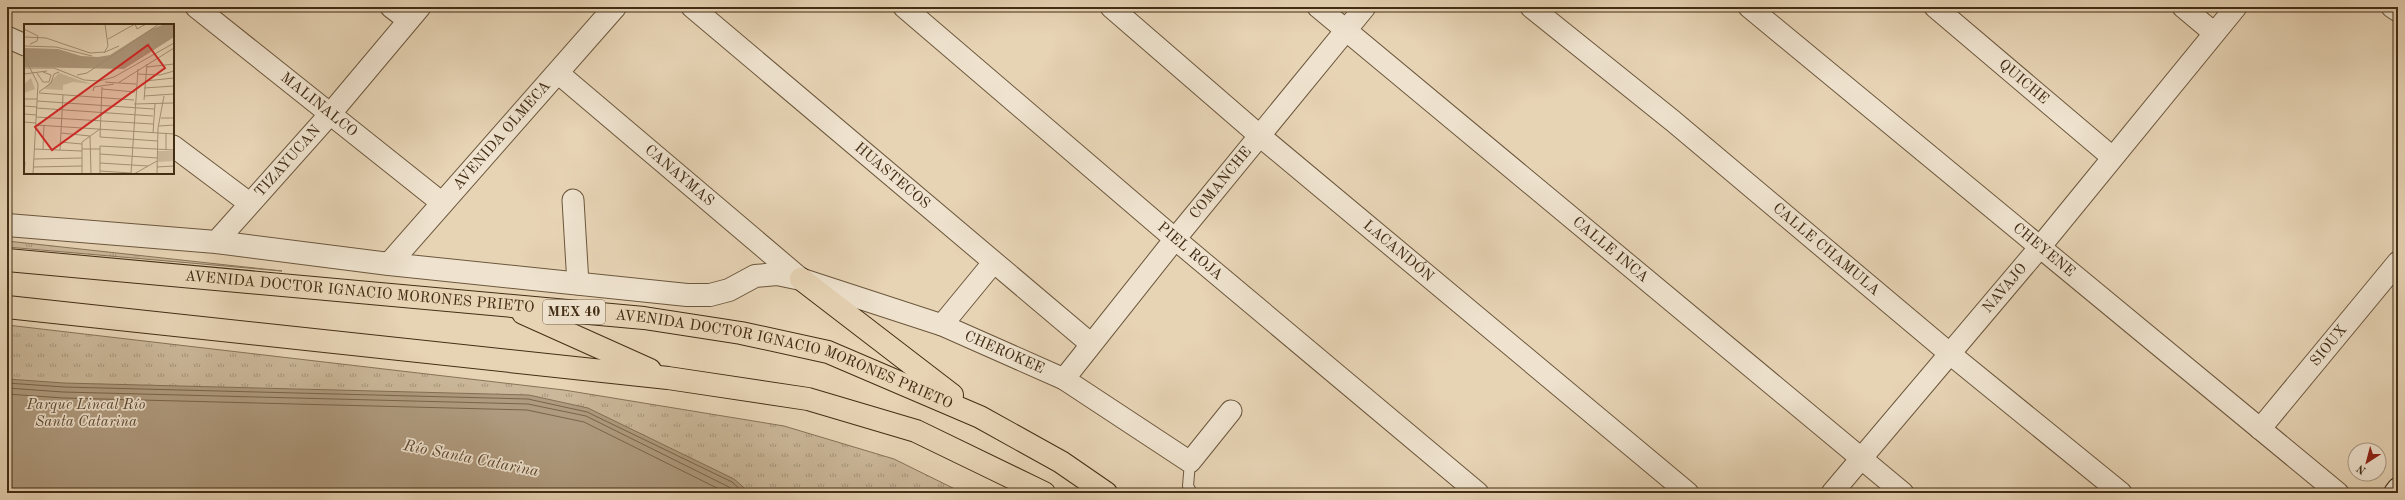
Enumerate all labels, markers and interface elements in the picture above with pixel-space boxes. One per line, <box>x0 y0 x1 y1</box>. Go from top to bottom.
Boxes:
inset map <box>24 24 174 174</box>
street label: QUICHE <box>1996 57 2051 107</box>
street label: MALINALCO <box>278 70 360 140</box>
street label: AVENIDA OLMECA <box>450 78 554 193</box>
street label: TIZAYUCAN <box>252 122 324 200</box>
street label: HUASTECOS <box>851 140 933 212</box>
street label: CANAYMAS <box>642 142 717 209</box>
street label: COMANCHE <box>1187 144 1255 222</box>
street label: CALLE CHAMULA <box>1770 201 1883 299</box>
street label: CALLE INCA <box>1569 214 1652 286</box>
street label: LACANDÓN <box>1360 218 1437 285</box>
street label: PIEL ROJA <box>1154 220 1226 283</box>
street label: CHEYENE <box>2010 220 2078 280</box>
street label: NAVAJO <box>1980 261 2030 316</box>
street label: AVENIDA DOCTOR IGNACIO MORONES PRIETO <box>184 269 535 315</box>
road number: MEX 40 <box>543 300 605 324</box>
street label: AVENIDA DOCTOR IGNACIO MORONES PRIETO <box>614 308 955 412</box>
street label: SIOUX <box>2308 322 2350 369</box>
street label: CHEROKEE <box>962 328 1046 377</box>
park label: Parque Lineal Río Santa Catarina <box>25 398 146 430</box>
water label: Río Santa Catarina <box>401 438 540 480</box>
north arrow <box>2347 442 2387 482</box>
text: N <box>2355 462 2369 476</box>

